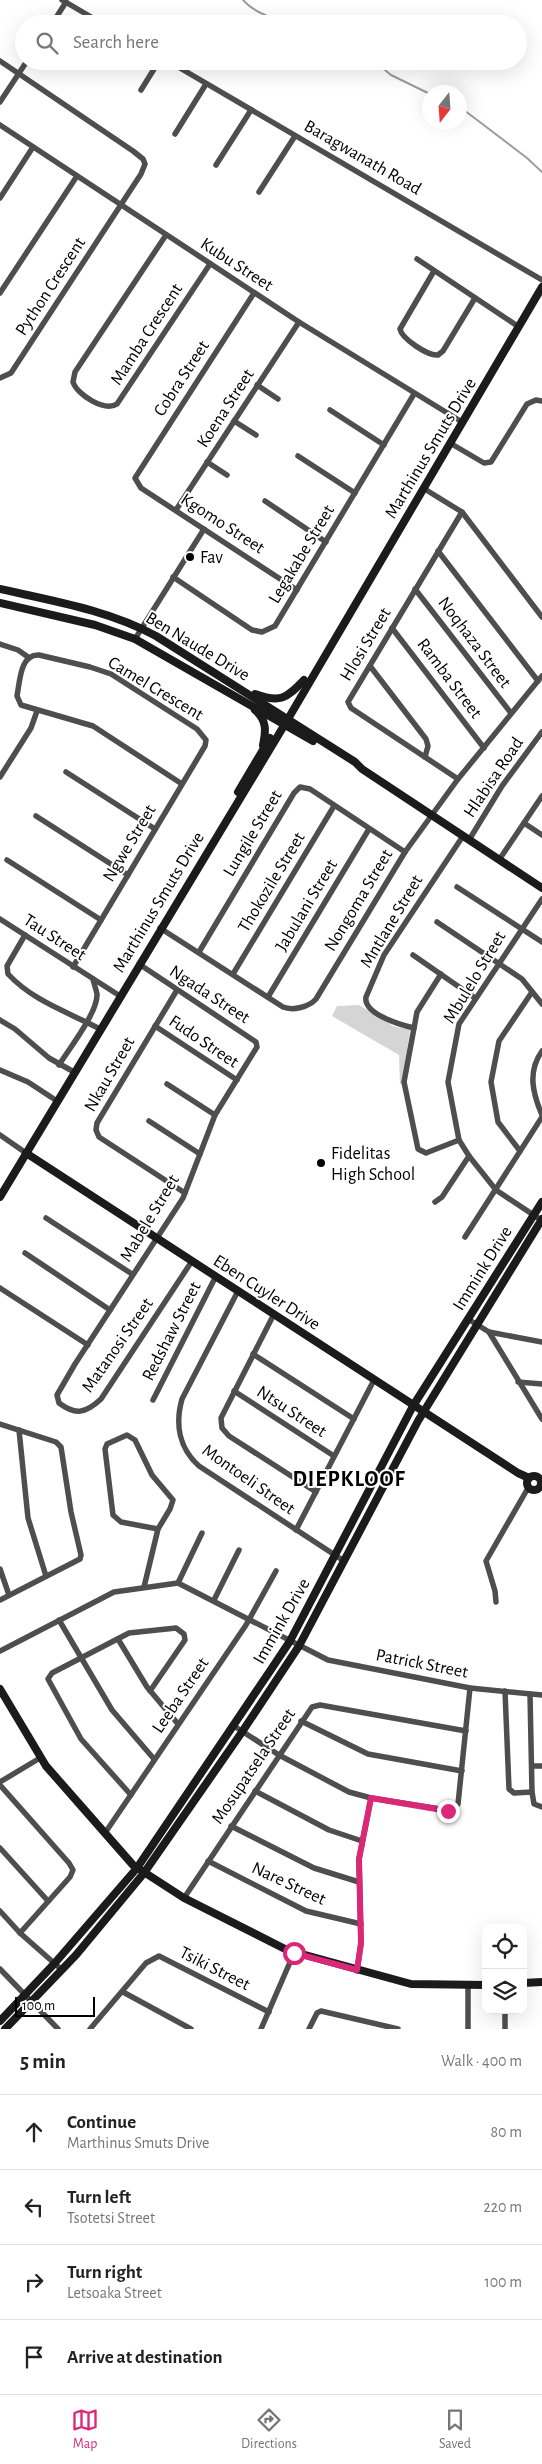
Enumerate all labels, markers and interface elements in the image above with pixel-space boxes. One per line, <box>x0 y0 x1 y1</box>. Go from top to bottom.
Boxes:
search box <box>15 15 527 70</box>
icon: search <box>33 29 61 57</box>
text: Search here <box>73 33 159 52</box>
north arrow <box>422 85 467 130</box>
street label: Baragwanath Road <box>301 117 424 199</box>
street label: Python Crescent <box>12 234 89 339</box>
street label: Kubu Street <box>197 235 276 295</box>
street label: Mamba Crescent <box>107 280 186 389</box>
street label: Cobra Street <box>151 337 213 420</box>
street label: Koena Street <box>194 366 258 451</box>
street label: Marthinus Smuts Drive <box>382 375 480 522</box>
street label: Kgomo Street <box>177 490 268 558</box>
street label: Legakabe Street <box>265 502 338 607</box>
place label: Fav <box>200 549 223 567</box>
marker: Fav <box>184 551 196 563</box>
street label: Noqhaza Street <box>434 594 514 692</box>
street label: Hlosi Street <box>337 605 395 684</box>
street label: Ben Naude Drive <box>142 609 252 685</box>
street label: Ramba Street <box>413 635 485 722</box>
street label: Camel Crescent <box>105 653 206 724</box>
street label: Hlabisa Road <box>461 734 527 821</box>
street label: Lungile Street <box>220 787 286 880</box>
street label: Ngwe Street <box>100 802 160 885</box>
street label: Marthinus Smuts Drive <box>110 829 208 976</box>
street label: Thokozile Street <box>235 829 309 936</box>
street label: Nongoma Street <box>321 846 396 955</box>
street label: Jabulani Street <box>272 856 341 955</box>
street label: Mntlane Street <box>357 872 427 971</box>
street label: Tau Street <box>20 911 89 965</box>
street label: Mbulelo Street <box>440 928 509 1027</box>
street label: Ngada Street <box>166 962 253 1027</box>
street label: Fudo Street <box>165 1012 242 1072</box>
street label: Nkau Street <box>81 1034 139 1115</box>
place label: Fidelitas High School <box>331 1145 415 1184</box>
marker: Fidelitas High School <box>315 1157 327 1169</box>
street label: Mabele Street <box>117 1172 183 1265</box>
street label: Immink Drive <box>450 1223 516 1314</box>
street label: Eben Cuyler Drive <box>210 1252 323 1334</box>
street label: Redshaw Street <box>139 1279 205 1384</box>
street label: Matanosi Street <box>79 1295 157 1396</box>
street label: Ntsu Street <box>253 1383 330 1441</box>
street label: Montoeli Street <box>199 1441 298 1518</box>
district label: DIEPKLOOF <box>292 1468 406 1490</box>
street label: Immink Drive <box>250 1576 314 1667</box>
street label: Patrick Street <box>374 1646 470 1682</box>
street label: Leeba Street <box>149 1654 213 1737</box>
street label: Mosupatsela Street <box>209 1705 299 1827</box>
route end <box>437 1800 460 1823</box>
street label: Nare Street <box>249 1859 329 1909</box>
map controls <box>482 1924 527 2014</box>
button: locate <box>482 1924 527 1969</box>
route start <box>283 1942 306 1965</box>
street label: Tsiki Street <box>176 1943 253 1994</box>
button: layers <box>482 1969 527 2014</box>
scale bar <box>15 1994 95 2017</box>
text: 100 m <box>22 1999 55 2013</box>
text: 5 min <box>20 2051 66 2072</box>
text: Walk · 400 m <box>441 2053 522 2069</box>
text: Continue <box>67 2113 136 2132</box>
icon: ahead <box>20 2118 48 2146</box>
text: 80 m <box>491 2124 522 2140</box>
text: Marthinus Smuts Drive <box>67 2135 209 2151</box>
text: Turn left <box>67 2188 131 2207</box>
icon: left <box>20 2193 48 2221</box>
text: 220 m <box>484 2199 522 2215</box>
text: Tsotetsi Street <box>67 2210 155 2226</box>
text: Turn right <box>67 2263 142 2282</box>
icon: right <box>20 2268 48 2296</box>
text: 100 m <box>484 2274 522 2290</box>
text: Letsoaka Street <box>67 2285 162 2301</box>
icon: arrive <box>20 2343 48 2371</box>
text: Arrive at destination <box>67 2348 223 2367</box>
tab: Map <box>71 2406 99 2453</box>
tab: Directions <box>241 2406 297 2453</box>
tab: Saved <box>439 2406 471 2453</box>

